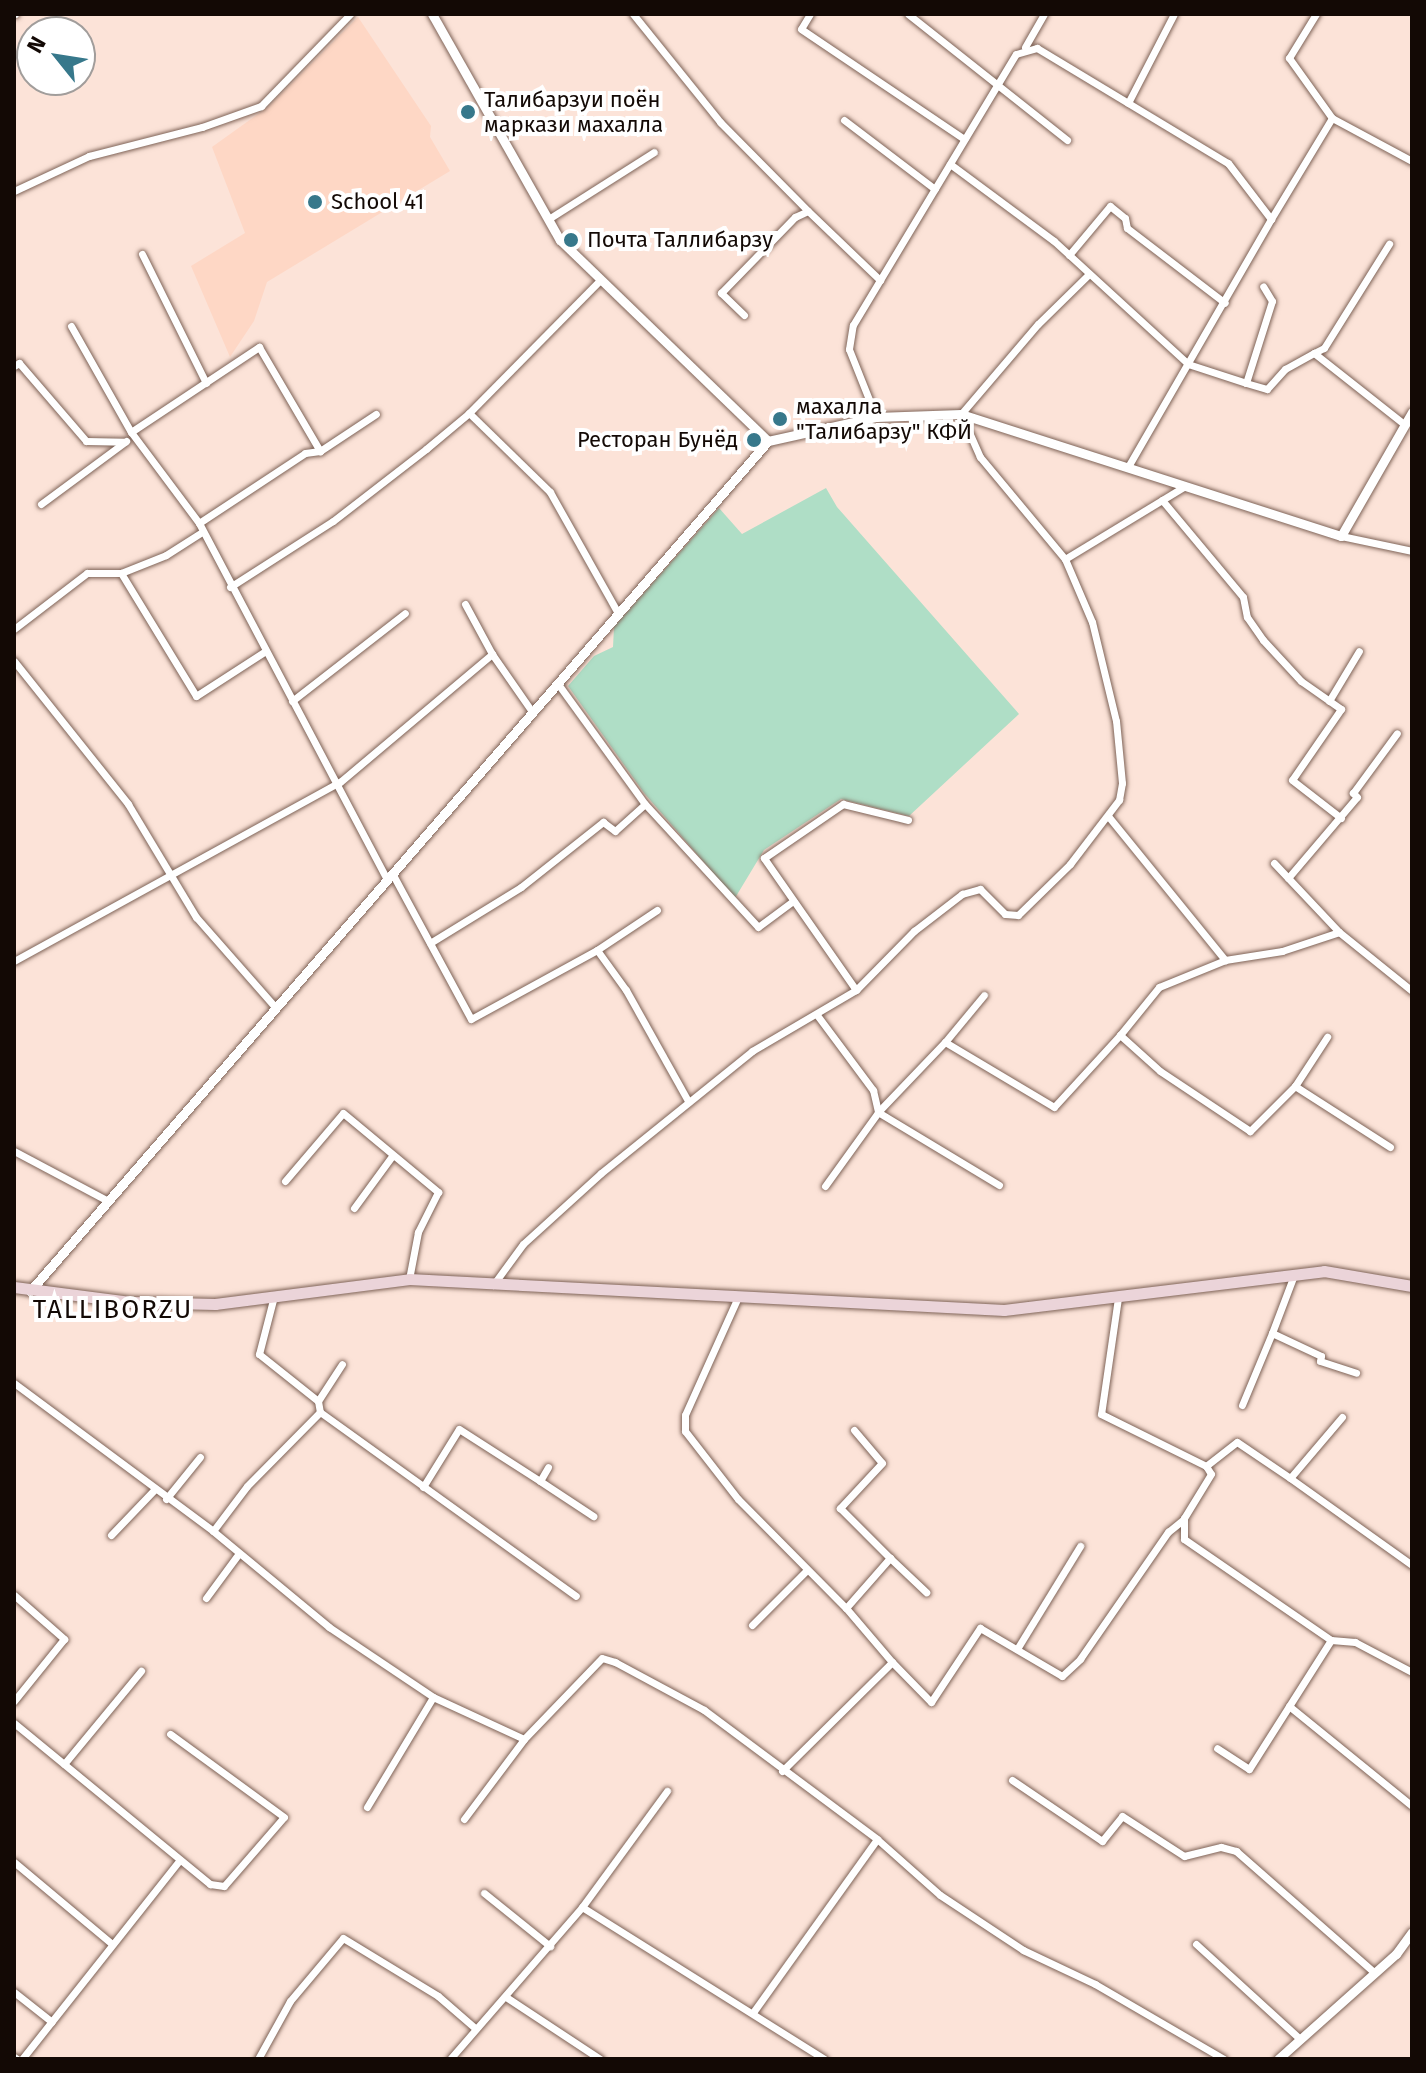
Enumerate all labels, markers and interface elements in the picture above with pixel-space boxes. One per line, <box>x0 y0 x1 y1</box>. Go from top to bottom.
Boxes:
north arrow <box>16 16 96 96</box>
text: N <box>21 32 52 58</box>
place label: Талибарзуи поён маркази махалла <box>484 86 663 138</box>
marker: Талибарзуи поён маркази махалла <box>459 103 477 121</box>
place label: School 41 <box>331 189 424 215</box>
marker: School 41 <box>306 193 324 211</box>
place label: Почта Таллибарзу <box>587 227 773 253</box>
marker: Почта Таллибарзу <box>562 231 580 249</box>
place label: махалла "Талибарзу" КФЙ <box>796 393 972 444</box>
marker: махалла "Талибарзу" КФЙ <box>771 410 789 428</box>
place label: Ресторан Бунёд <box>577 427 738 453</box>
marker: Ресторан Бунёд <box>745 431 763 449</box>
district label: TALLIBORZU <box>33 1294 193 1326</box>

